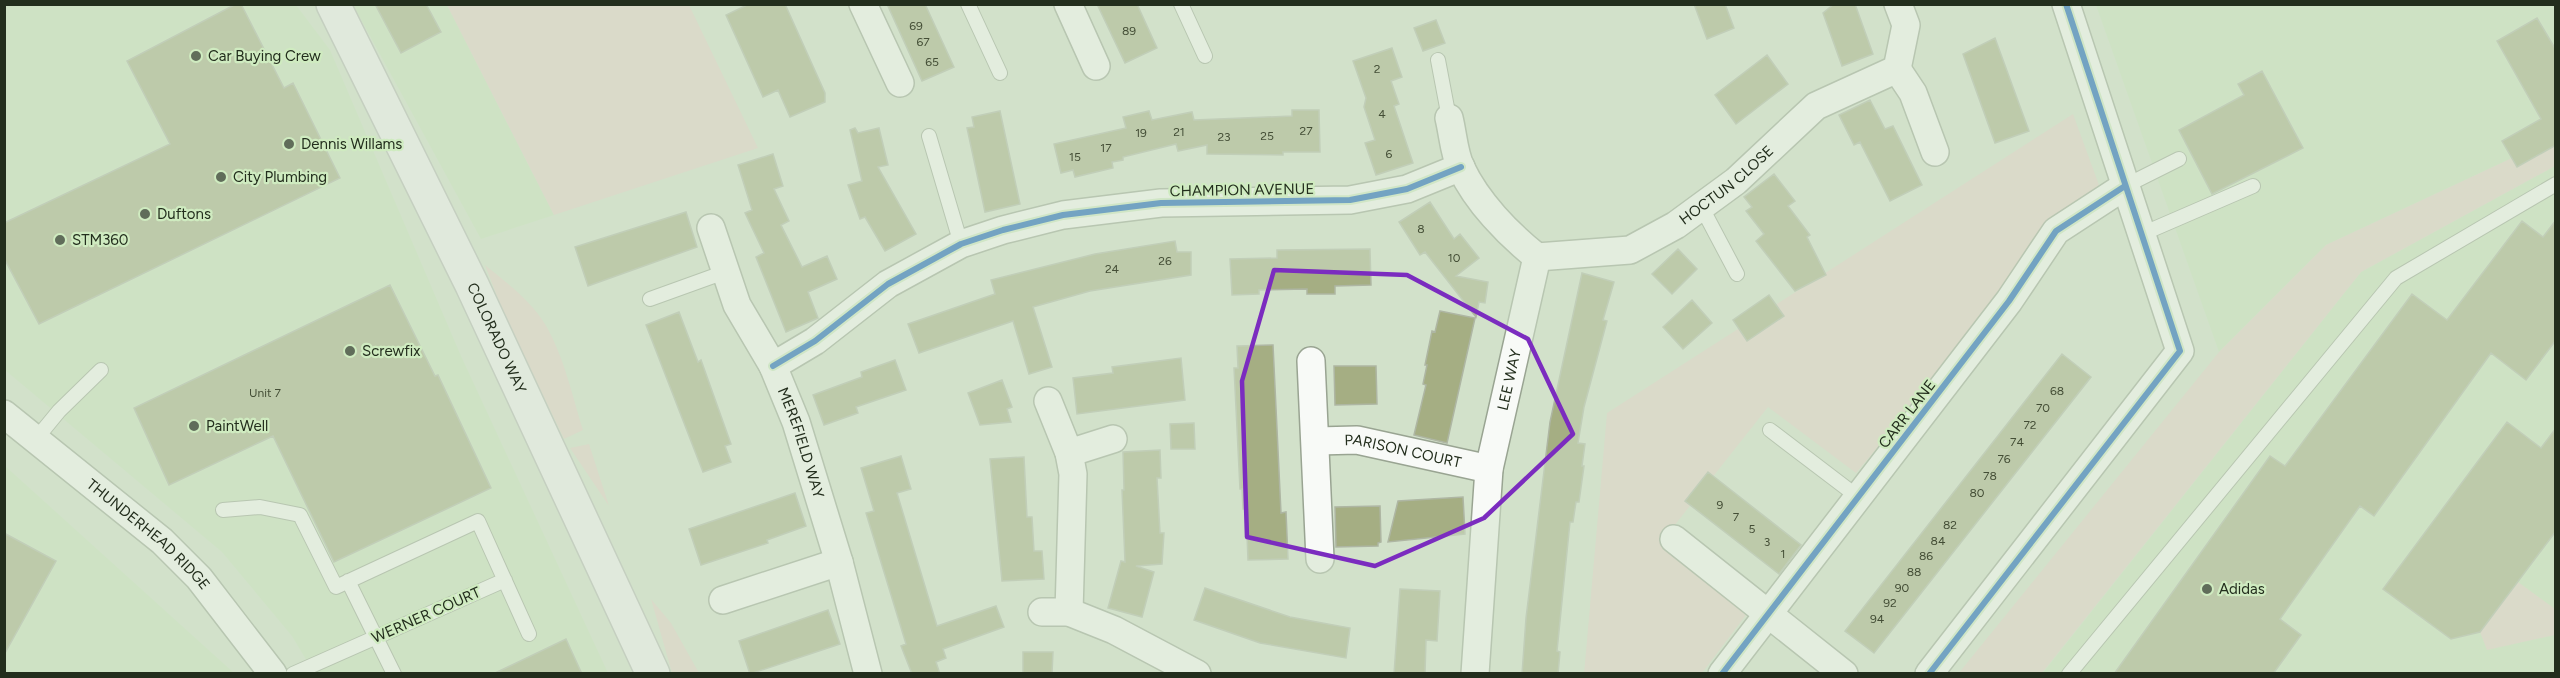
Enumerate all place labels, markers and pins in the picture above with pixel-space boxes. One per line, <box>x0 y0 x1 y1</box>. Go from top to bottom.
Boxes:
place label: Car Buying Crew <box>208 47 321 65</box>
marker: Car Buying Crew <box>189 49 203 63</box>
place label: Dennis Willams <box>301 135 402 153</box>
marker: Dennis Willams <box>282 137 296 151</box>
place label: City Plumbing <box>233 168 327 186</box>
marker: City Plumbing <box>214 170 228 184</box>
place label: Duftons <box>157 205 211 223</box>
marker: Duftons <box>138 207 152 221</box>
place label: STM360 <box>72 231 128 249</box>
marker: STM360 <box>53 233 67 247</box>
place label: Screwfix <box>362 342 420 360</box>
marker: Screwfix <box>343 344 357 358</box>
place label: PaintWell <box>206 417 268 435</box>
marker: PaintWell <box>187 419 201 433</box>
place label: Adidas <box>2219 580 2265 598</box>
marker: Adidas <box>2200 582 2214 596</box>

